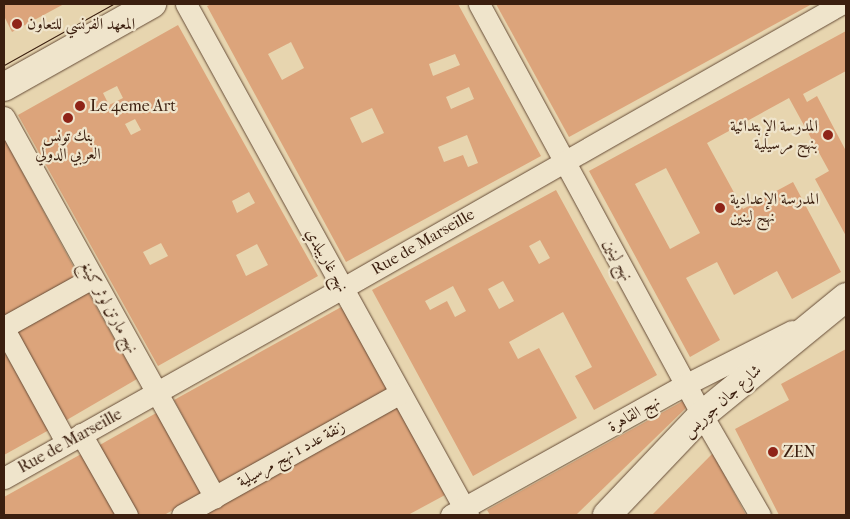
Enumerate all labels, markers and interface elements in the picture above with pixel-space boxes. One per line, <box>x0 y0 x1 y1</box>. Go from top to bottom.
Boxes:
place label: المعهد الفرنسي للتعاون <box>27 14 135 34</box>
marker: المعهد الفرنسي للتعاون <box>11 18 23 30</box>
place label: Le 4eme Art <box>90 96 176 116</box>
marker: Le 4eme Art <box>74 100 86 112</box>
marker: بنك تونس العربي الدولي <box>62 112 74 124</box>
place label: المدرسة الإبتدائية بنهج مرسيلية <box>730 116 818 154</box>
place label: بنك تونس العربي الدولي <box>35 126 101 164</box>
marker: المدرسة الإبتدائية بنهج مرسيلية <box>822 129 834 141</box>
place label: المدرسة الإعدادية نهج لينين <box>730 189 819 227</box>
marker: المدرسة الإعدادية نهج لينين <box>714 202 726 214</box>
street label: Rue de Marseille <box>368 205 478 279</box>
street label: نهج غاريبلدي <box>302 225 352 295</box>
street label: نهج لينين <box>599 236 637 284</box>
street label: نهج مارتن لوثر كينغ <box>76 257 142 357</box>
street label: شارع جان جوريس <box>679 360 765 442</box>
street label: نهج القاهرة <box>605 392 663 436</box>
street label: Rue de Marseille <box>15 405 125 477</box>
street label: زنقة عدد 1 نهج مرسيلية <box>234 417 348 491</box>
place label: ZEN <box>783 442 816 462</box>
marker: ZEN <box>767 446 779 458</box>

